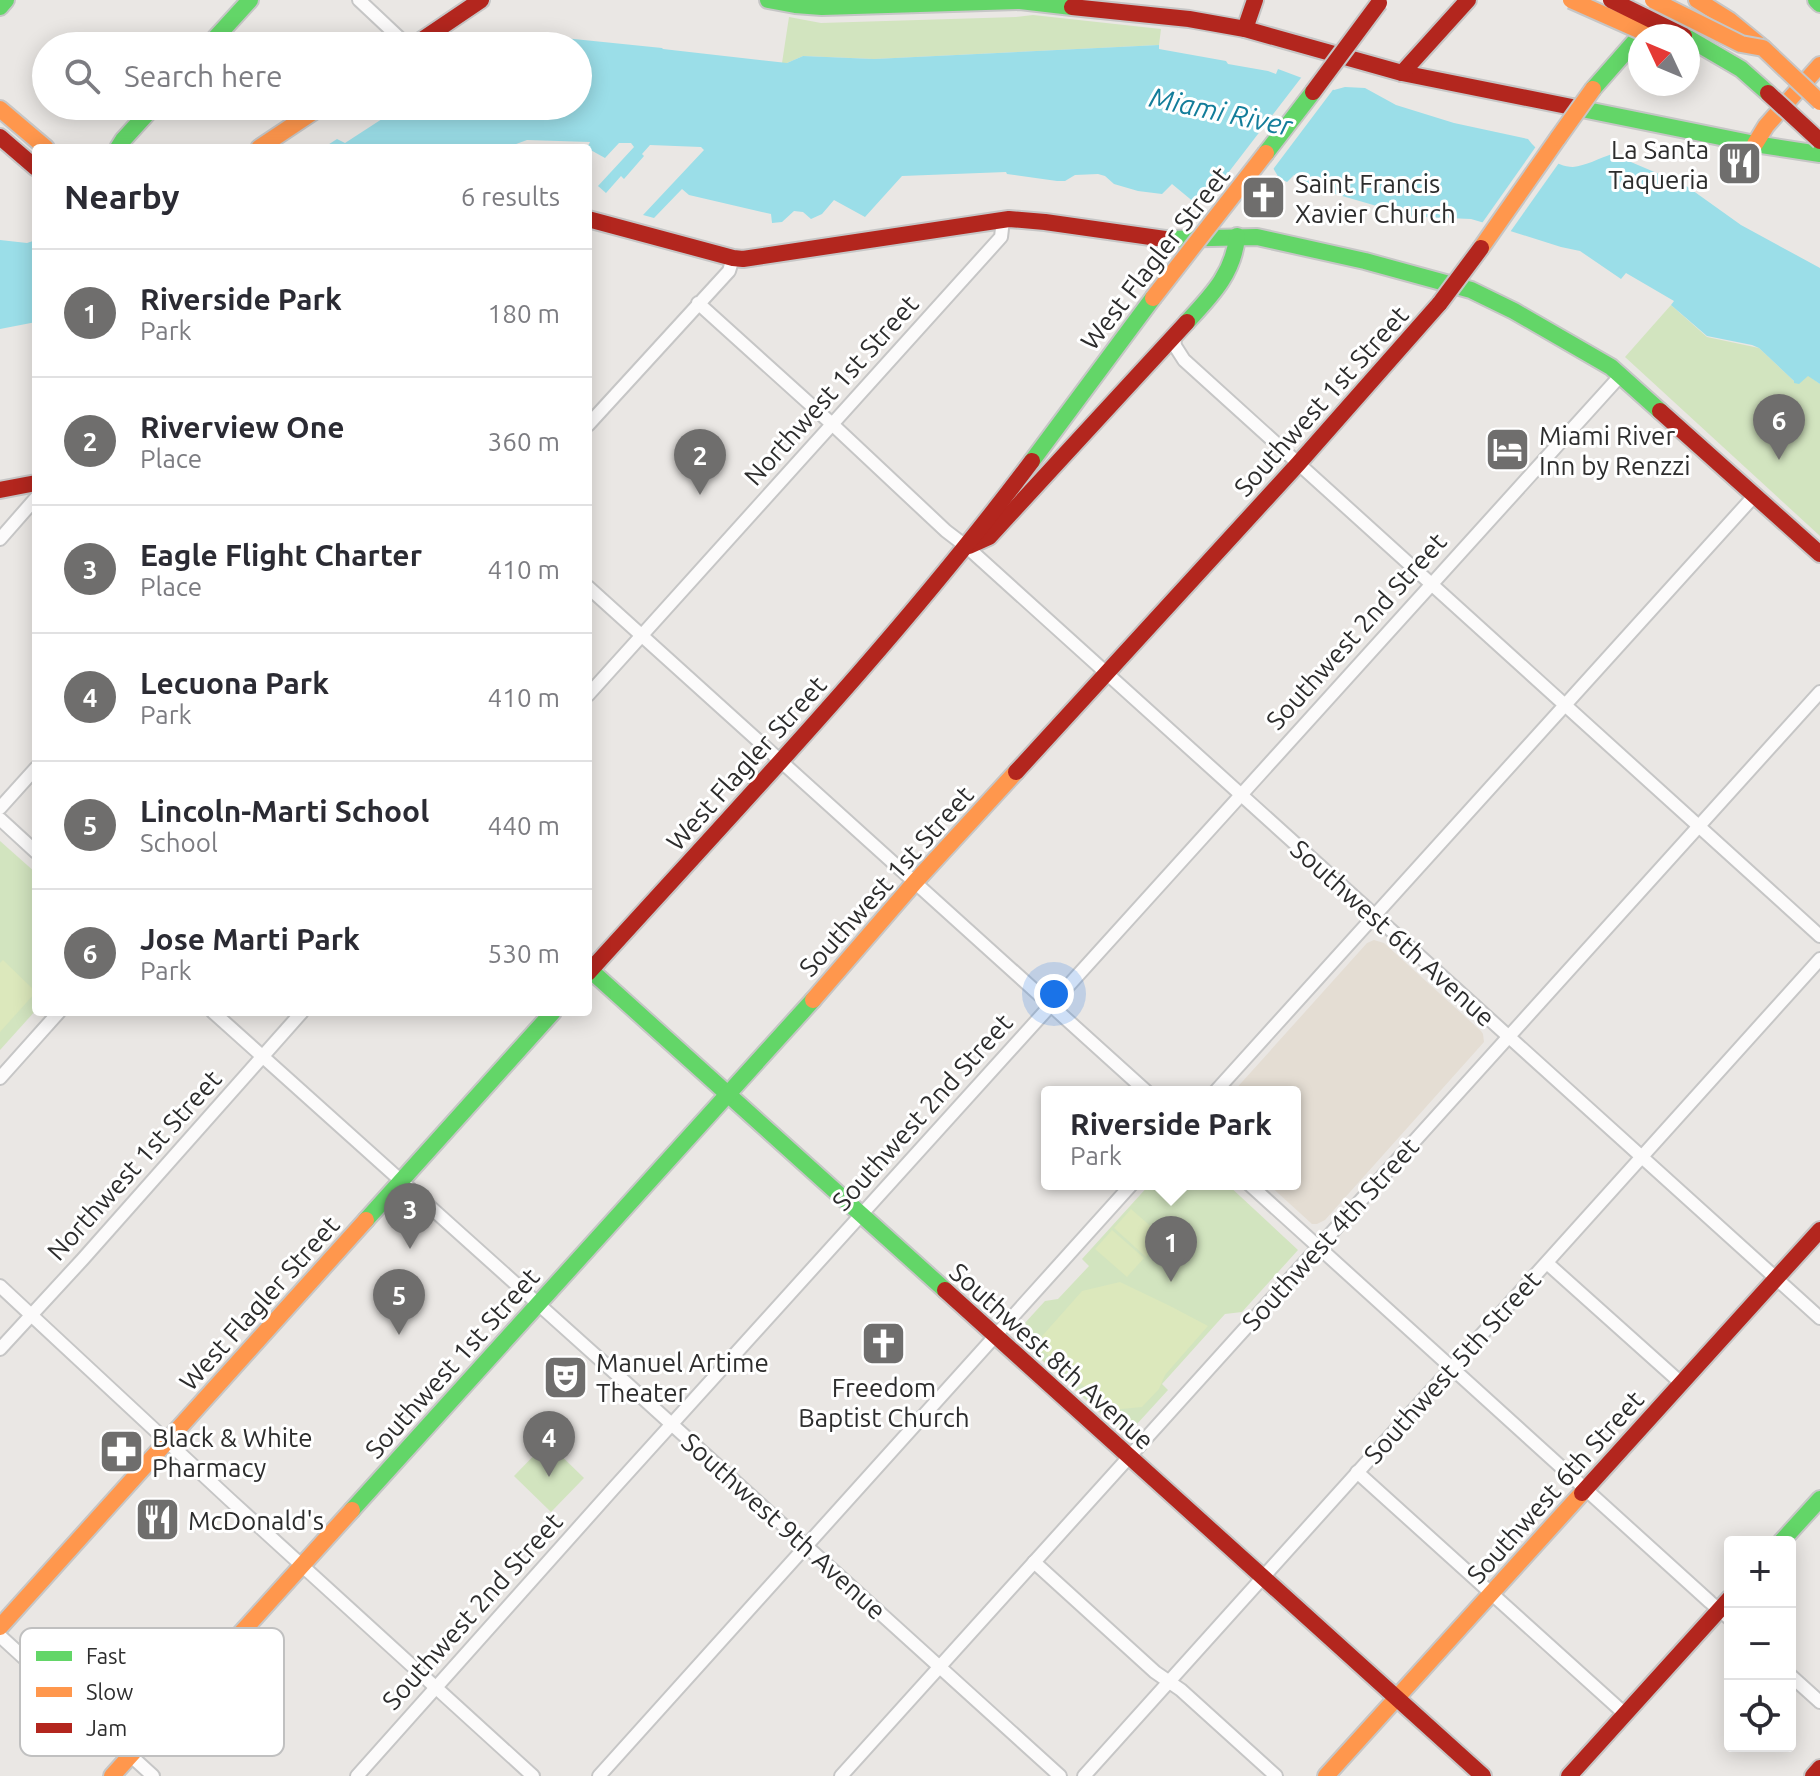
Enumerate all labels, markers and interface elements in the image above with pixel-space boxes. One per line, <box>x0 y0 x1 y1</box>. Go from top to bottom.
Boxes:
north arrow <box>1628 24 1700 96</box>
search box <box>32 32 592 120</box>
icon: search <box>60 54 104 98</box>
text: Search here <box>124 59 283 93</box>
water label: Miami River <box>1147 81 1296 141</box>
place label: La Santa Taqueria <box>1608 135 1709 194</box>
restaurant icon: La Santa Taqueria <box>1716 140 1764 188</box>
street label: West Flagler Street <box>1075 161 1235 355</box>
place label: Saint Francis Xavier Church <box>1295 169 1456 228</box>
church icon: Saint Francis Xavier Church <box>1240 174 1288 222</box>
text: Nearby <box>64 177 179 215</box>
text: 6 results <box>461 182 560 211</box>
text: Riverside Park <box>140 282 342 316</box>
street label: Northwest 1st Street <box>738 289 924 491</box>
text: 1 <box>83 299 97 328</box>
text: 180 m <box>488 299 560 328</box>
street label: Southwest 1st Street <box>1228 300 1414 502</box>
text: Park <box>140 316 192 345</box>
pin: 6 <box>1753 394 1805 460</box>
text: Riverview One <box>140 410 345 444</box>
place label: Miami River Inn by Renzzi <box>1539 421 1691 480</box>
hotel icon: Miami River Inn by Renzzi <box>1484 426 1532 474</box>
text: 2 <box>83 427 97 456</box>
text: 360 m <box>488 427 560 456</box>
pin: 2 <box>674 429 726 495</box>
text: Place <box>140 444 202 473</box>
street label: Southwest 2nd Street <box>1260 527 1452 735</box>
text: Eagle Flight Charter <box>140 538 422 572</box>
text: 3 <box>83 555 97 584</box>
text: 410 m <box>488 555 560 584</box>
text: Place <box>140 572 202 601</box>
text: Lecuona Park <box>140 666 329 700</box>
street label: West Flagler Street <box>660 670 832 856</box>
text: 4 <box>83 683 97 712</box>
text: 410 m <box>488 683 560 712</box>
text: Park <box>140 700 192 729</box>
street label: Southwest 1st Street <box>793 780 979 982</box>
text: Lincoln-Marti School <box>140 794 429 828</box>
text: 5 <box>83 811 97 840</box>
text: 440 m <box>488 811 560 840</box>
text: School <box>140 828 218 857</box>
street label: Southwest 6th Avenue <box>1285 834 1501 1032</box>
text: Jose Marti Park <box>140 922 360 956</box>
text: 6 <box>83 939 97 968</box>
text: 530 m <box>488 939 560 968</box>
text: Park <box>140 956 192 985</box>
your location <box>1034 974 1074 1014</box>
street label: Southwest 2nd Street <box>826 1008 1018 1216</box>
street label: Northwest 1st Street <box>41 1064 227 1266</box>
popup <box>1041 1086 1301 1190</box>
text: Riverside Park <box>1070 1107 1272 1141</box>
street label: Southwest 4th Street <box>1236 1132 1424 1336</box>
text: Park <box>1070 1141 1122 1170</box>
pin: 3 <box>384 1183 436 1249</box>
street label: West Flagler Street <box>173 1210 345 1396</box>
pin: 1 <box>1145 1216 1197 1282</box>
street label: Southwest 8th Avenue <box>944 1257 1160 1455</box>
street label: Southwest 1st Street <box>359 1262 545 1464</box>
street label: Southwest 5th Street <box>1358 1265 1546 1469</box>
pin: 5 <box>373 1269 425 1335</box>
church icon: Freedom Baptist Church <box>860 1320 908 1368</box>
place label: Manuel Artime Theater <box>596 1348 769 1407</box>
theatre icon: Manuel Artime Theater <box>541 1353 589 1401</box>
place label: Freedom Baptist Church <box>798 1373 970 1432</box>
street label: Southwest 6th Street <box>1461 1385 1649 1589</box>
pin: 4 <box>523 1411 575 1477</box>
place label: Black & White Pharmacy <box>152 1423 313 1482</box>
street label: Southwest 9th Avenue <box>676 1427 892 1625</box>
pharmacy icon: Black & White Pharmacy <box>97 1428 145 1476</box>
restaurant icon: McDonald's <box>133 1496 181 1544</box>
place label: McDonald's <box>188 1506 324 1535</box>
street label: Southwest 2nd Street <box>376 1507 568 1715</box>
map controls <box>1724 1536 1796 1752</box>
button: + <box>1724 1536 1796 1608</box>
button: − <box>1724 1608 1796 1680</box>
legend <box>20 1628 284 1756</box>
text: Fast <box>86 1643 127 1668</box>
text: Slow <box>86 1679 133 1704</box>
button: locate <box>1724 1680 1796 1752</box>
text: Jam <box>86 1715 127 1740</box>

